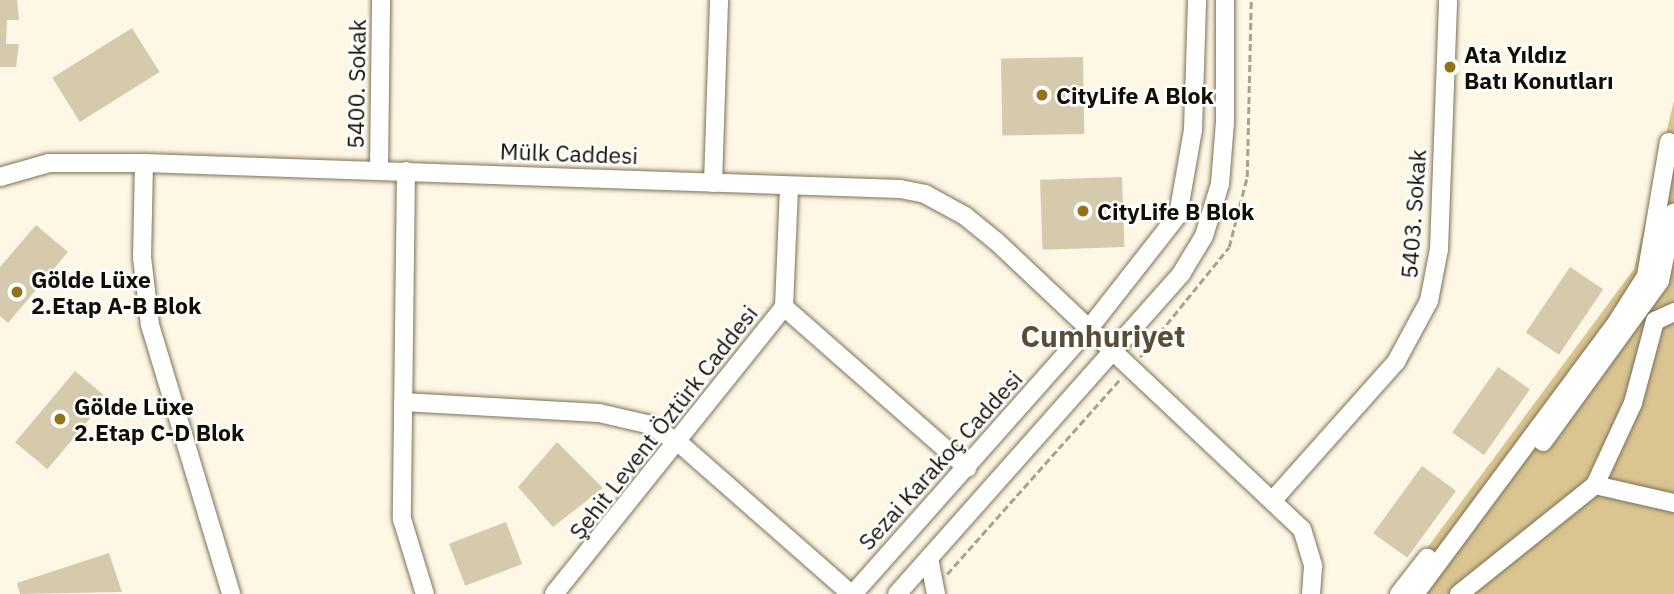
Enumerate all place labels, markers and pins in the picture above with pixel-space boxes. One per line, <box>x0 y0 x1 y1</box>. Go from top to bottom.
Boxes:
place label: Ata Yıldız Batı Konutları <box>1464 40 1614 94</box>
marker: Ata Yıldız Batı Konutları <box>1442 59 1458 75</box>
place label: CityLife A Blok <box>1056 81 1214 109</box>
marker: CityLife A Blok <box>1034 87 1050 103</box>
place label: CityLife B Blok <box>1097 197 1254 225</box>
marker: CityLife B Blok <box>1075 203 1091 219</box>
place label: Gölde Lüxe 2.Etap A-B Blok <box>31 265 201 319</box>
marker: Gölde Lüxe 2.Etap A-B Blok <box>9 284 25 300</box>
place label: Gölde Lüxe 2.Etap C-D Blok <box>74 392 244 446</box>
marker: Gölde Lüxe 2.Etap C-D Blok <box>52 411 68 427</box>

